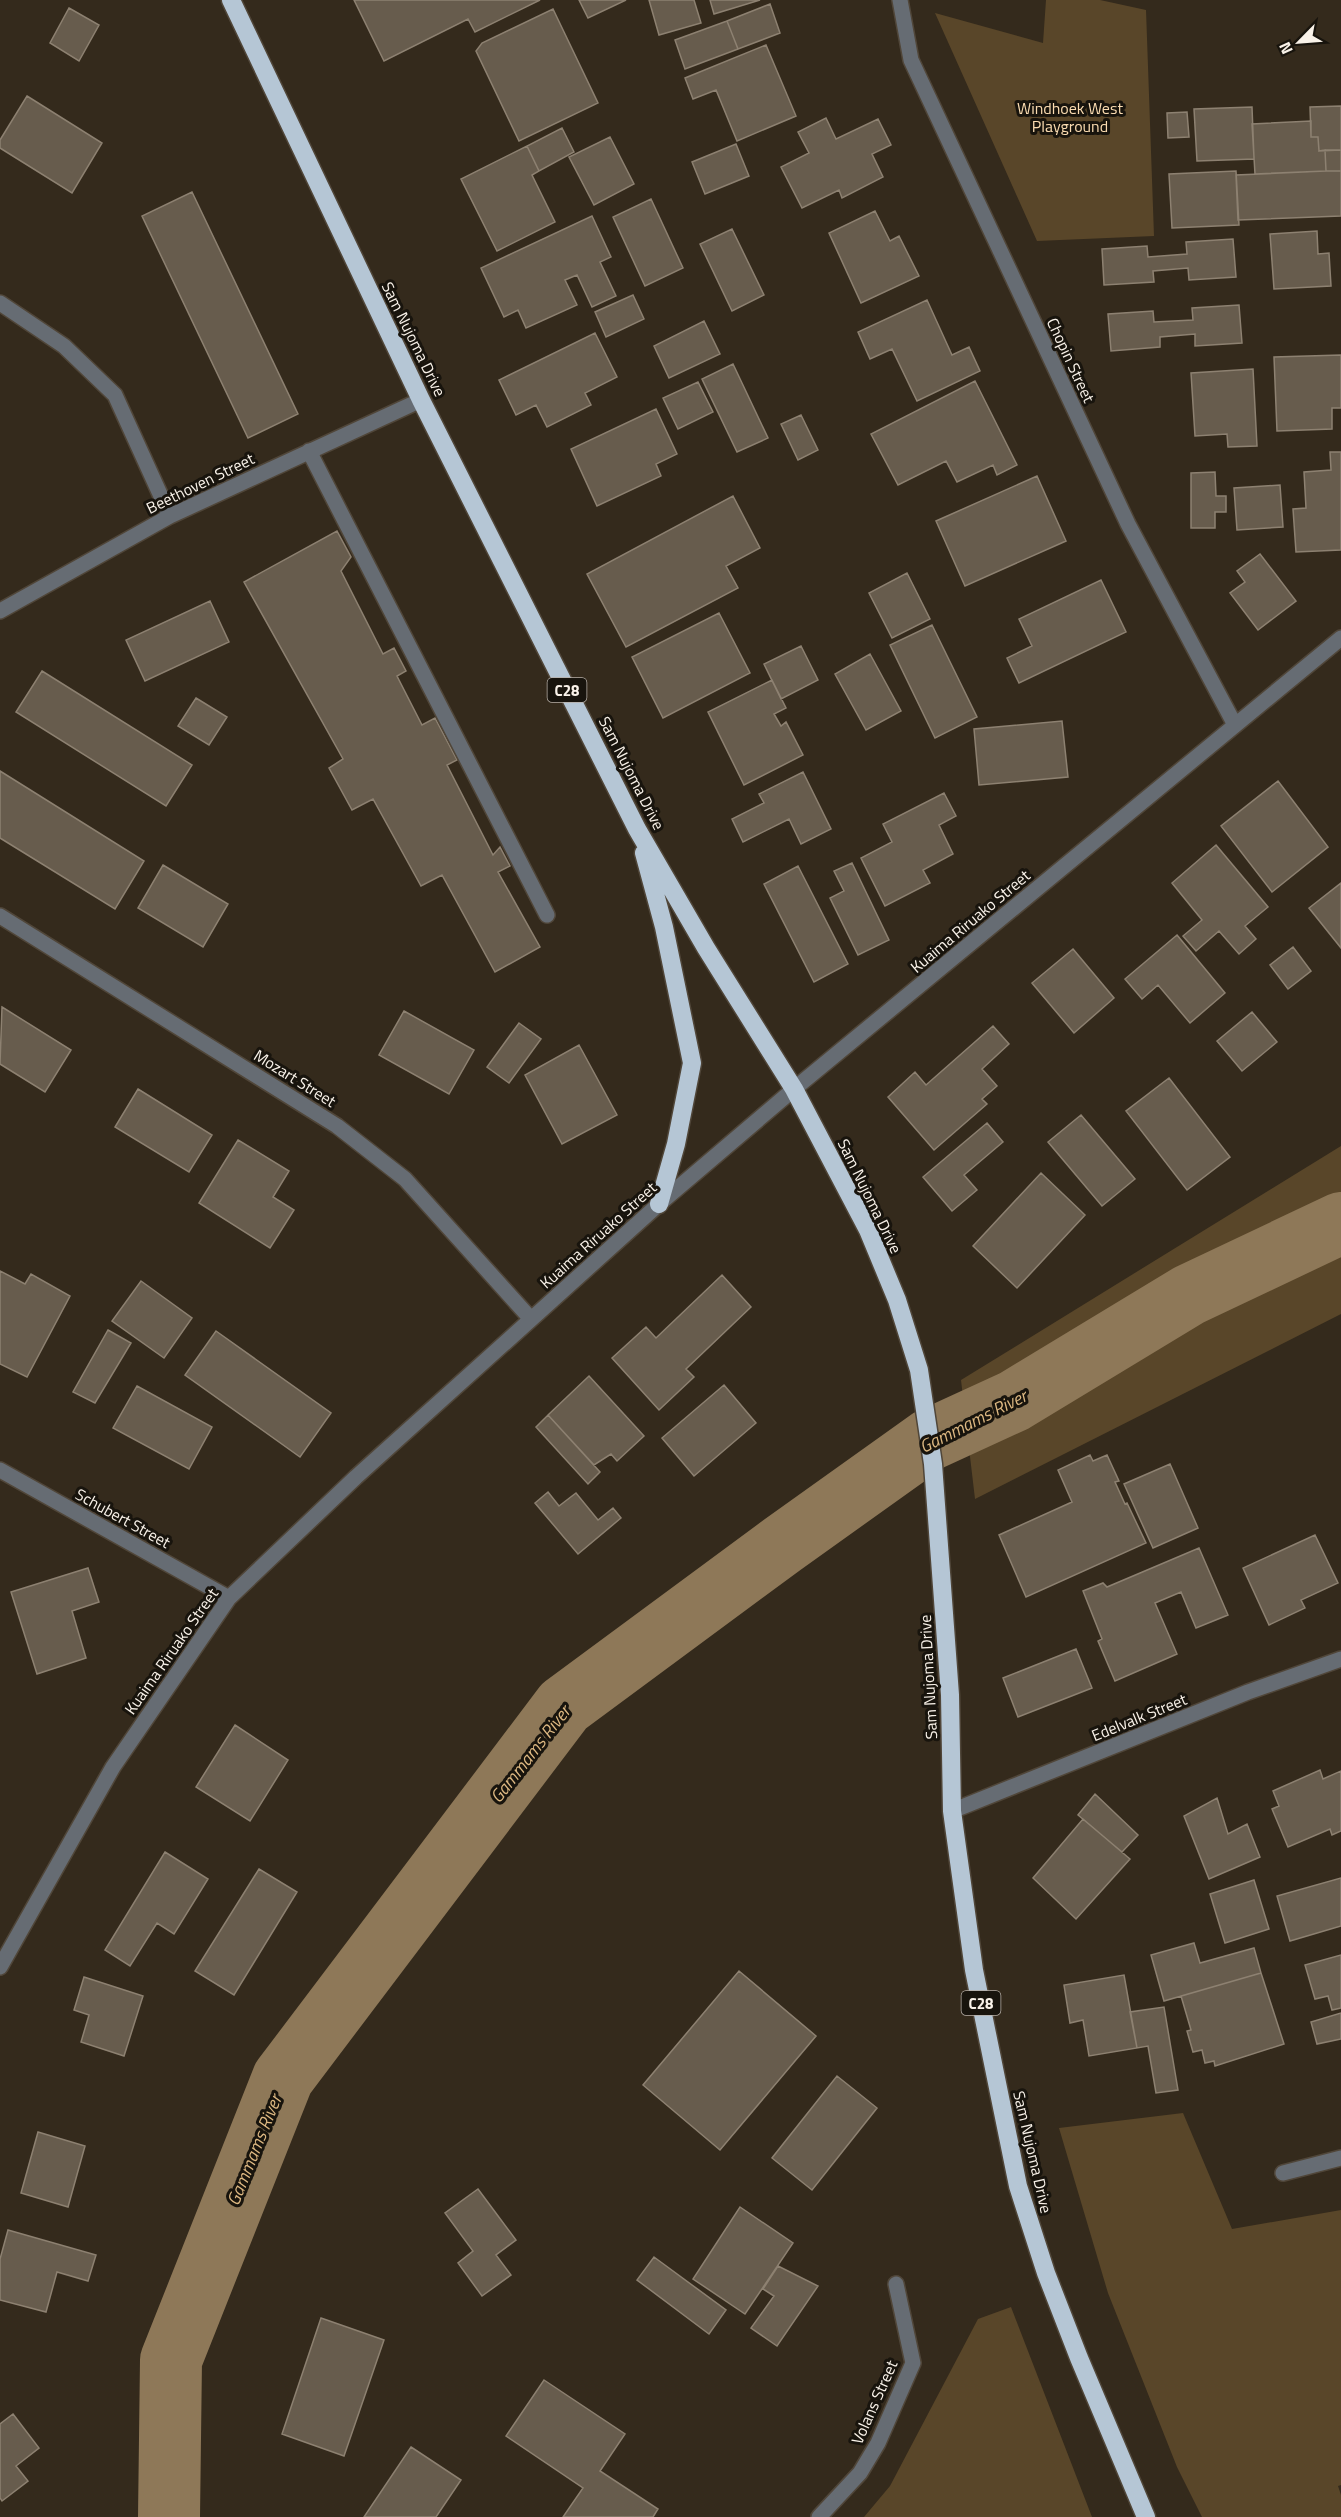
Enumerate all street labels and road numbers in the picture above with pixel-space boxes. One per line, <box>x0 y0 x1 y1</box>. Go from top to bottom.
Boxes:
street label: Sam Nujoma Drive <box>376 278 452 400</box>
street label: Chopin Street <box>1041 314 1101 407</box>
street label: Beethoven Street <box>142 446 258 520</box>
road number: C28 <box>548 678 586 702</box>
street label: Sam Nujoma Drive <box>593 712 671 834</box>
street label: Kuaima Riruako Street <box>905 863 1035 978</box>
street label: Mozart Street <box>249 1043 341 1113</box>
street label: Sam Nujoma Drive <box>832 1135 908 1257</box>
street label: Kuaima Riruako Street <box>534 1176 662 1294</box>
street label: Schubert Street <box>71 1482 175 1554</box>
street label: Kuaima Riruako Street <box>118 1582 224 1719</box>
street label: Sam Nujoma Drive <box>913 1614 943 1740</box>
street label: Edelvalk Street <box>1088 1687 1191 1747</box>
road number: C28 <box>962 1991 1000 2015</box>
street label: Sam Nujoma Drive <box>1007 2089 1059 2215</box>
street label: Volans Street <box>845 2356 903 2448</box>

